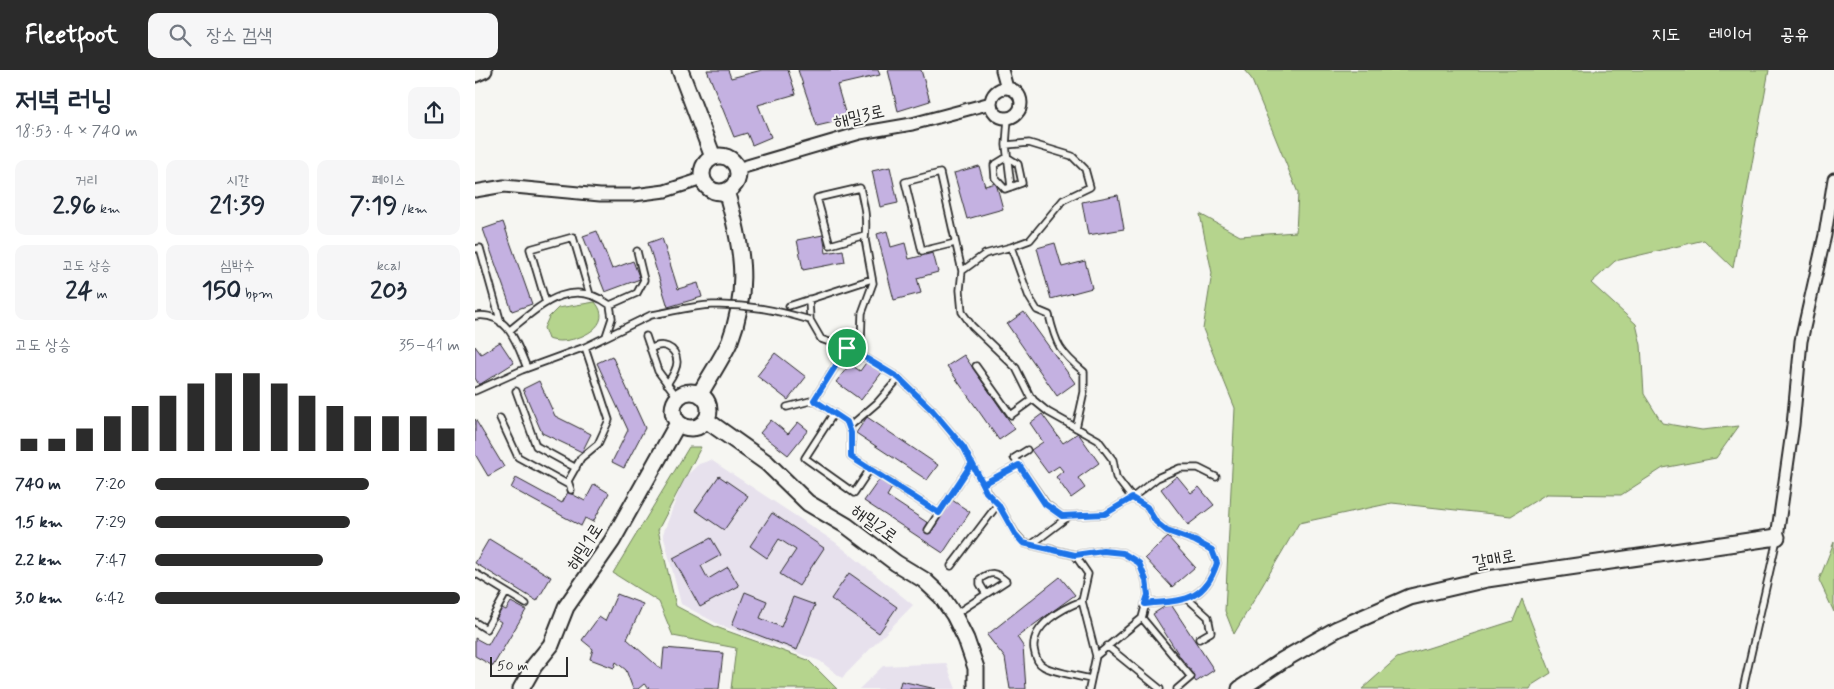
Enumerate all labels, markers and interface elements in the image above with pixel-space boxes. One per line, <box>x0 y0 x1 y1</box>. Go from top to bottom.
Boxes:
search box <box>148 13 498 58</box>
text: Fleetfoot <box>25 20 118 51</box>
icon: search <box>166 21 194 49</box>
text: 장소 검색 <box>206 23 272 48</box>
text: 지도 <box>1652 23 1681 47</box>
text: 레이어 <box>1709 23 1752 47</box>
text: 공유 <box>1780 23 1809 47</box>
text: 저녁 러닝 <box>15 83 113 120</box>
button: share <box>408 87 460 139</box>
street label: 해밀3로 <box>831 100 887 134</box>
text: 18:53 · 4 × 740 m <box>15 121 138 142</box>
text: 거리 <box>75 172 98 190</box>
text: 시간 <box>226 172 249 190</box>
text: 페이스 <box>372 172 405 190</box>
text: 2.96 <box>53 190 96 223</box>
text: 21:39 <box>210 190 265 223</box>
text: 7:19 <box>349 190 397 223</box>
text: km <box>96 200 120 218</box>
text: /km <box>397 200 428 218</box>
text: 고도 상승 <box>62 257 111 275</box>
text: 심박수 <box>221 257 254 275</box>
text: kcal <box>377 257 400 275</box>
text: 24 <box>65 275 93 308</box>
text: 150 <box>202 275 241 308</box>
text: 203 <box>370 275 407 308</box>
text: m <box>93 285 108 303</box>
text: bpm <box>241 285 273 303</box>
pin <box>826 327 868 369</box>
icon: arrive <box>833 334 861 362</box>
text: 고도 상승 <box>15 335 71 356</box>
text: 35–41 m <box>399 335 460 356</box>
text: 740 m <box>15 474 61 495</box>
text: 7:20 <box>95 474 126 495</box>
street label: 해밀2로 <box>846 499 902 549</box>
text: 1.5 km <box>15 512 63 533</box>
text: 7:29 <box>95 512 126 533</box>
street label: 해밀1로 <box>561 519 609 575</box>
street label: 갈매로 <box>1470 544 1518 576</box>
text: 2.2 km <box>15 550 62 571</box>
text: 7:47 <box>95 550 126 571</box>
text: 3.0 km <box>15 588 62 609</box>
text: 6:42 <box>95 588 125 609</box>
scale bar <box>490 654 567 677</box>
text: 50 m <box>497 657 528 675</box>

